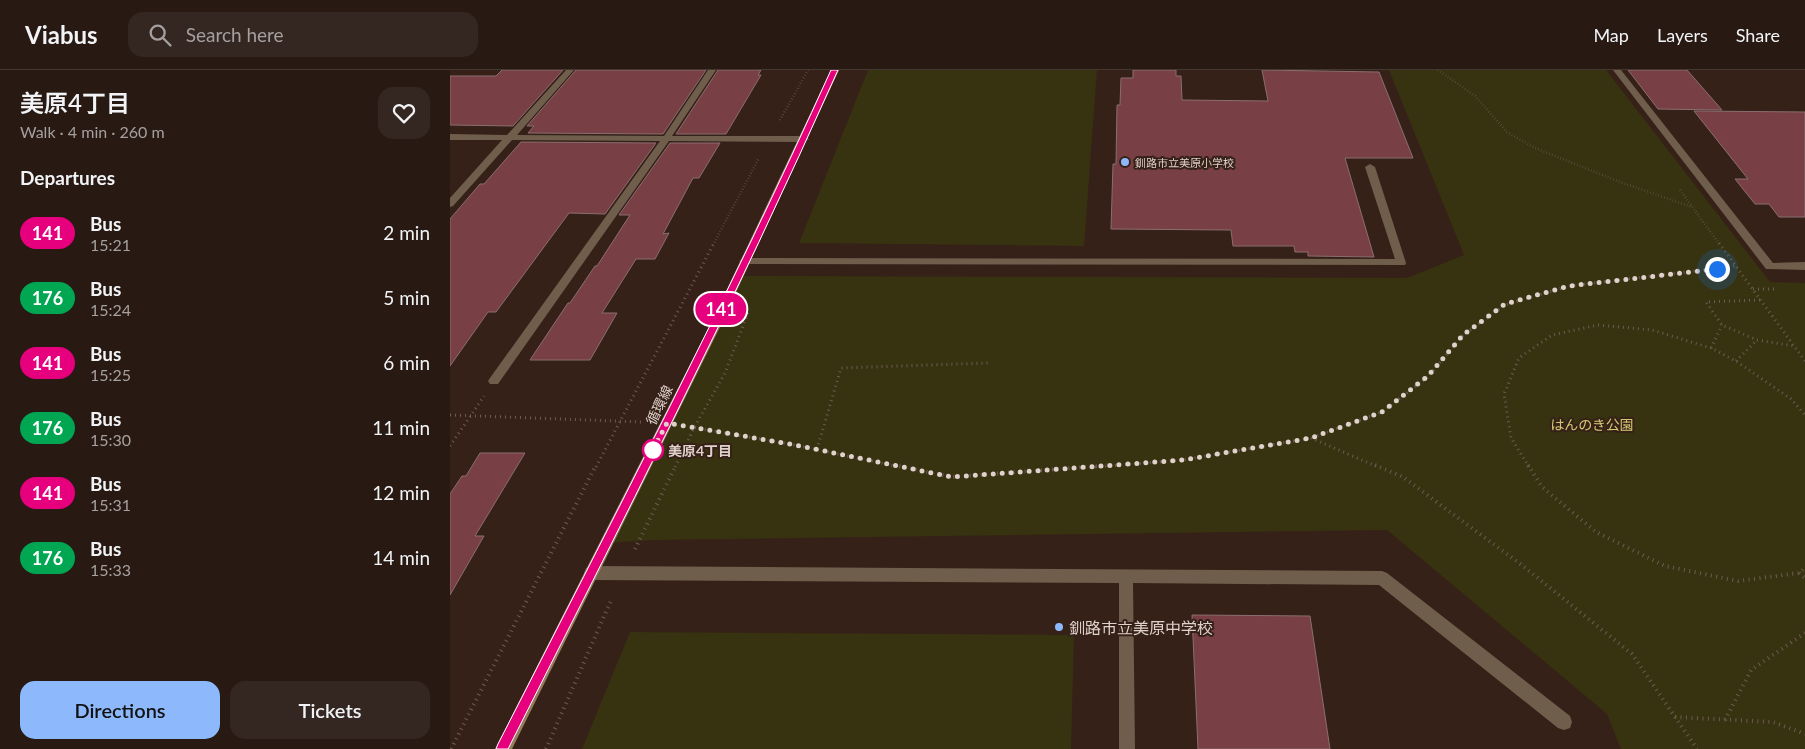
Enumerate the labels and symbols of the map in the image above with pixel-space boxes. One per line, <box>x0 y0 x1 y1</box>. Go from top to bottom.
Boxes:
marker: 釧路市立美原小学校 <box>1119 156 1131 168</box>
place label: 釧路市立美原小学校 <box>1135 156 1234 169</box>
your location <box>1705 257 1730 282</box>
line badge: 141 <box>692 293 750 325</box>
street label: 循環線 <box>642 382 676 428</box>
park label: はんのき公園 <box>1550 416 1634 433</box>
marker: 美原4丁目 <box>642 439 664 461</box>
place label: 美原4丁目 <box>668 442 732 459</box>
place label: 釧路市立美原中学校 <box>1069 618 1213 637</box>
marker: 釧路市立美原中学校 <box>1053 621 1065 633</box>

